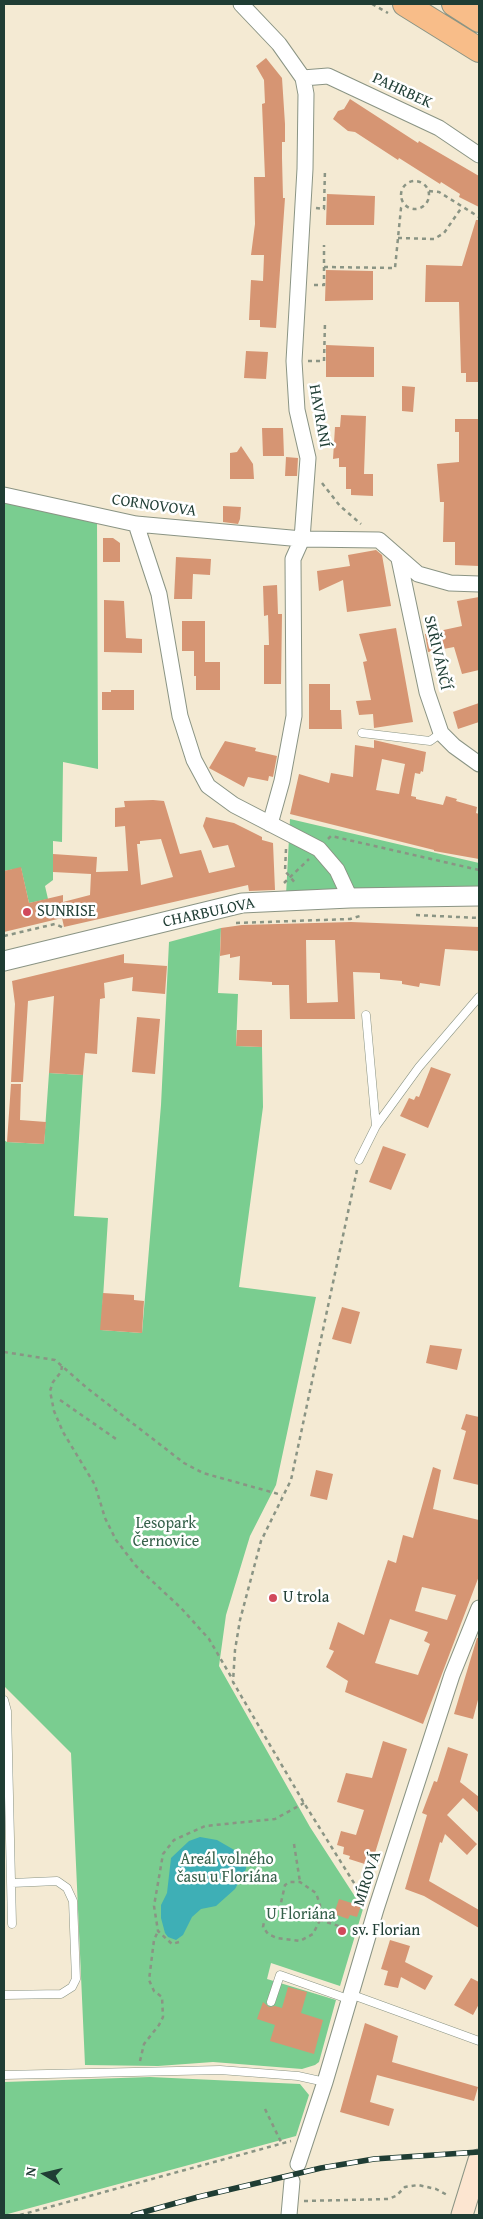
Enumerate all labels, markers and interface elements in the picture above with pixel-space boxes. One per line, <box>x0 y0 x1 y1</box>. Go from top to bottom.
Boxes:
street label: PAHRBEK <box>369 69 435 113</box>
street label: HAVRANÍ <box>304 383 334 449</box>
street label: CORNOVOVA <box>111 491 197 521</box>
street label: SKŘIVÁNČÍ <box>419 614 455 692</box>
street label: CHARBULOVA <box>161 894 257 932</box>
place label: SUNRISE <box>37 902 96 922</box>
marker: SUNRISE <box>21 906 33 918</box>
park label: Lesopark Černovice <box>133 1514 199 1552</box>
place label: U trola <box>283 1588 329 1608</box>
marker: U trola <box>267 1592 279 1604</box>
street label: MÍROVÁ <box>350 1849 386 1909</box>
park label: Areál volného času u Floriána <box>176 1850 278 1888</box>
park label: U Floriána <box>266 1905 336 1925</box>
place label: sv. Florian <box>352 1921 420 1941</box>
marker: sv. Florian <box>336 1925 348 1937</box>
north arrow <box>20 2149 70 2199</box>
text: N <box>20 2165 41 2178</box>

